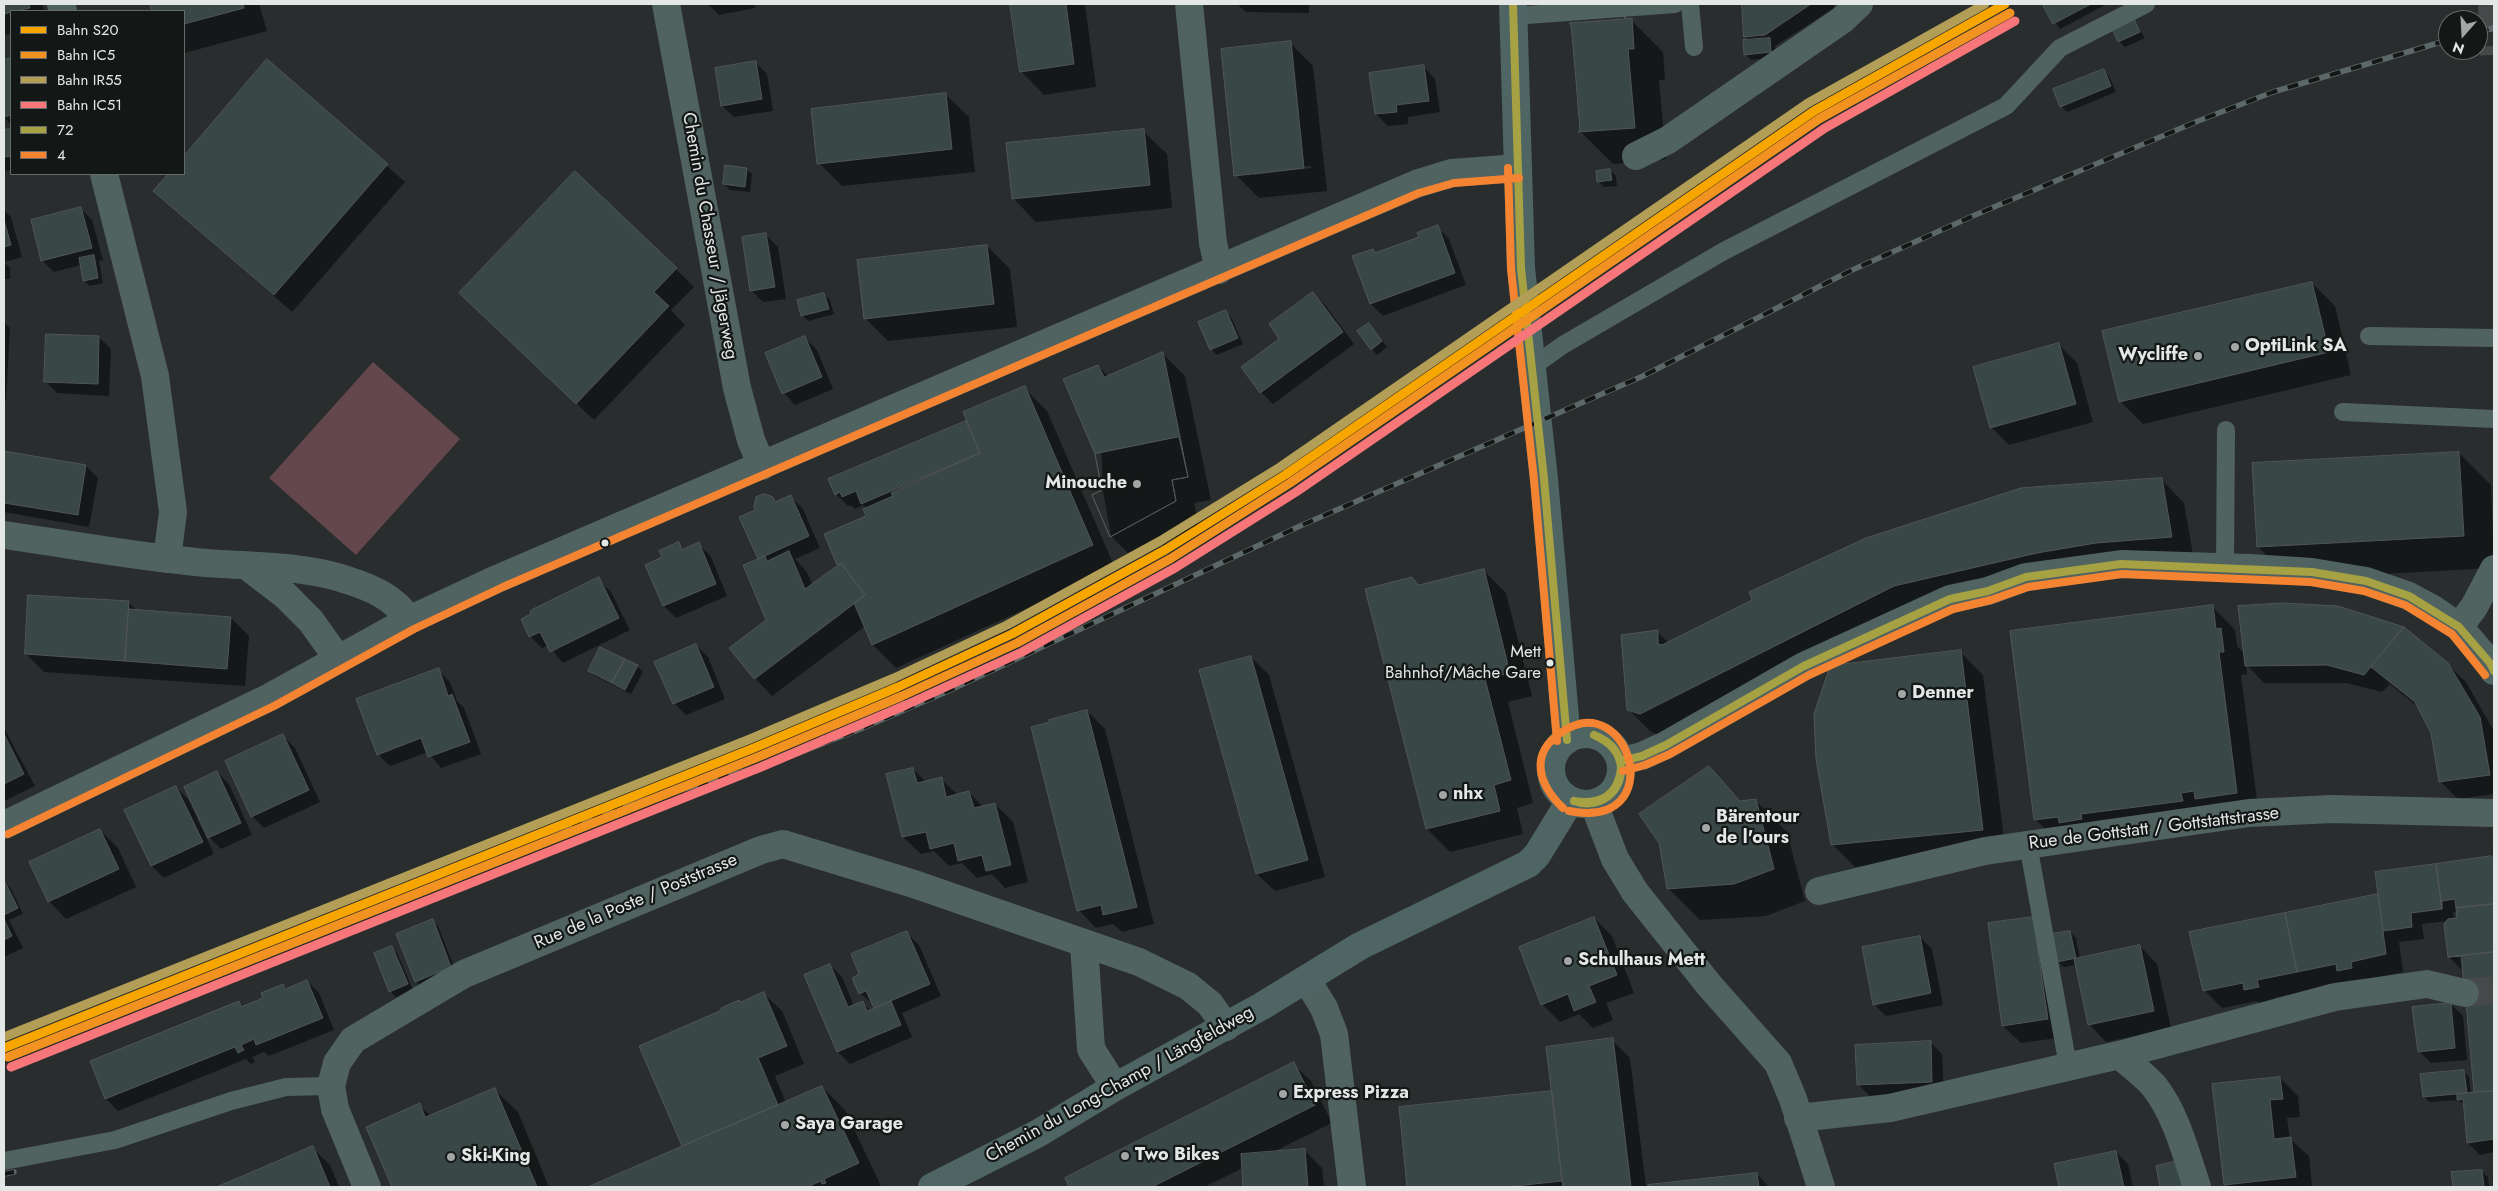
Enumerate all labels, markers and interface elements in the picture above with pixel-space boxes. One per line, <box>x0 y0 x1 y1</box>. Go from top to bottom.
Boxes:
legend <box>10 10 185 175</box>
north arrow <box>2438 10 2488 60</box>
text: Bahn S20 <box>57 19 119 41</box>
text: N <box>2450 37 2467 60</box>
text: Bahn IC5 <box>57 44 115 66</box>
text: Bahn IR55 <box>57 69 122 91</box>
text: Bahn IC51 <box>57 94 122 116</box>
street label: Chemin du Chasseur / Jägerweg <box>677 111 741 361</box>
text: 72 <box>57 119 73 141</box>
text: 4 <box>57 144 66 166</box>
place label: OptiLink SA <box>2245 336 2347 358</box>
marker: OptiLink SA <box>2229 341 2241 353</box>
place label: Wycliffe <box>2118 345 2188 367</box>
marker: Wycliffe <box>2192 350 2204 362</box>
place label: Minouche <box>1045 473 1127 495</box>
marker: Minouche <box>1131 478 1143 490</box>
unlabelled marker <box>600 538 610 548</box>
place label: Mett Bahnhof/Mâche Gare <box>1385 643 1541 683</box>
marker: Mett Bahnhof/Mâche Gare <box>1545 658 1555 668</box>
place label: Denner <box>1912 683 1974 705</box>
marker: Denner <box>1896 688 1908 700</box>
place label: nhx <box>1453 784 1483 806</box>
marker: nhx <box>1437 789 1449 801</box>
street label: Rue de Gottstatt / Gottstattstrasse <box>2028 803 2280 855</box>
place label: Bärentour de l'ours <box>1716 807 1800 850</box>
marker: Bärentour de l'ours <box>1700 822 1712 834</box>
street label: Rue de la Poste / Poststrasse <box>531 849 741 955</box>
place label: Schulhaus Mett <box>1578 950 1705 972</box>
marker: Schulhaus Mett <box>1562 955 1574 967</box>
street label: Chemin du Long-Champ / Längfeldweg <box>982 1002 1258 1168</box>
place label: Express Pizza <box>1293 1083 1409 1105</box>
marker: Express Pizza <box>1277 1088 1289 1100</box>
place label: Saya Garage <box>795 1114 903 1136</box>
marker: Saya Garage <box>779 1119 791 1131</box>
place label: Two Bikes <box>1135 1145 1220 1167</box>
place label: Ski-King <box>461 1146 530 1168</box>
marker: Two Bikes <box>1119 1150 1131 1162</box>
marker: Ski-King <box>445 1151 457 1163</box>

